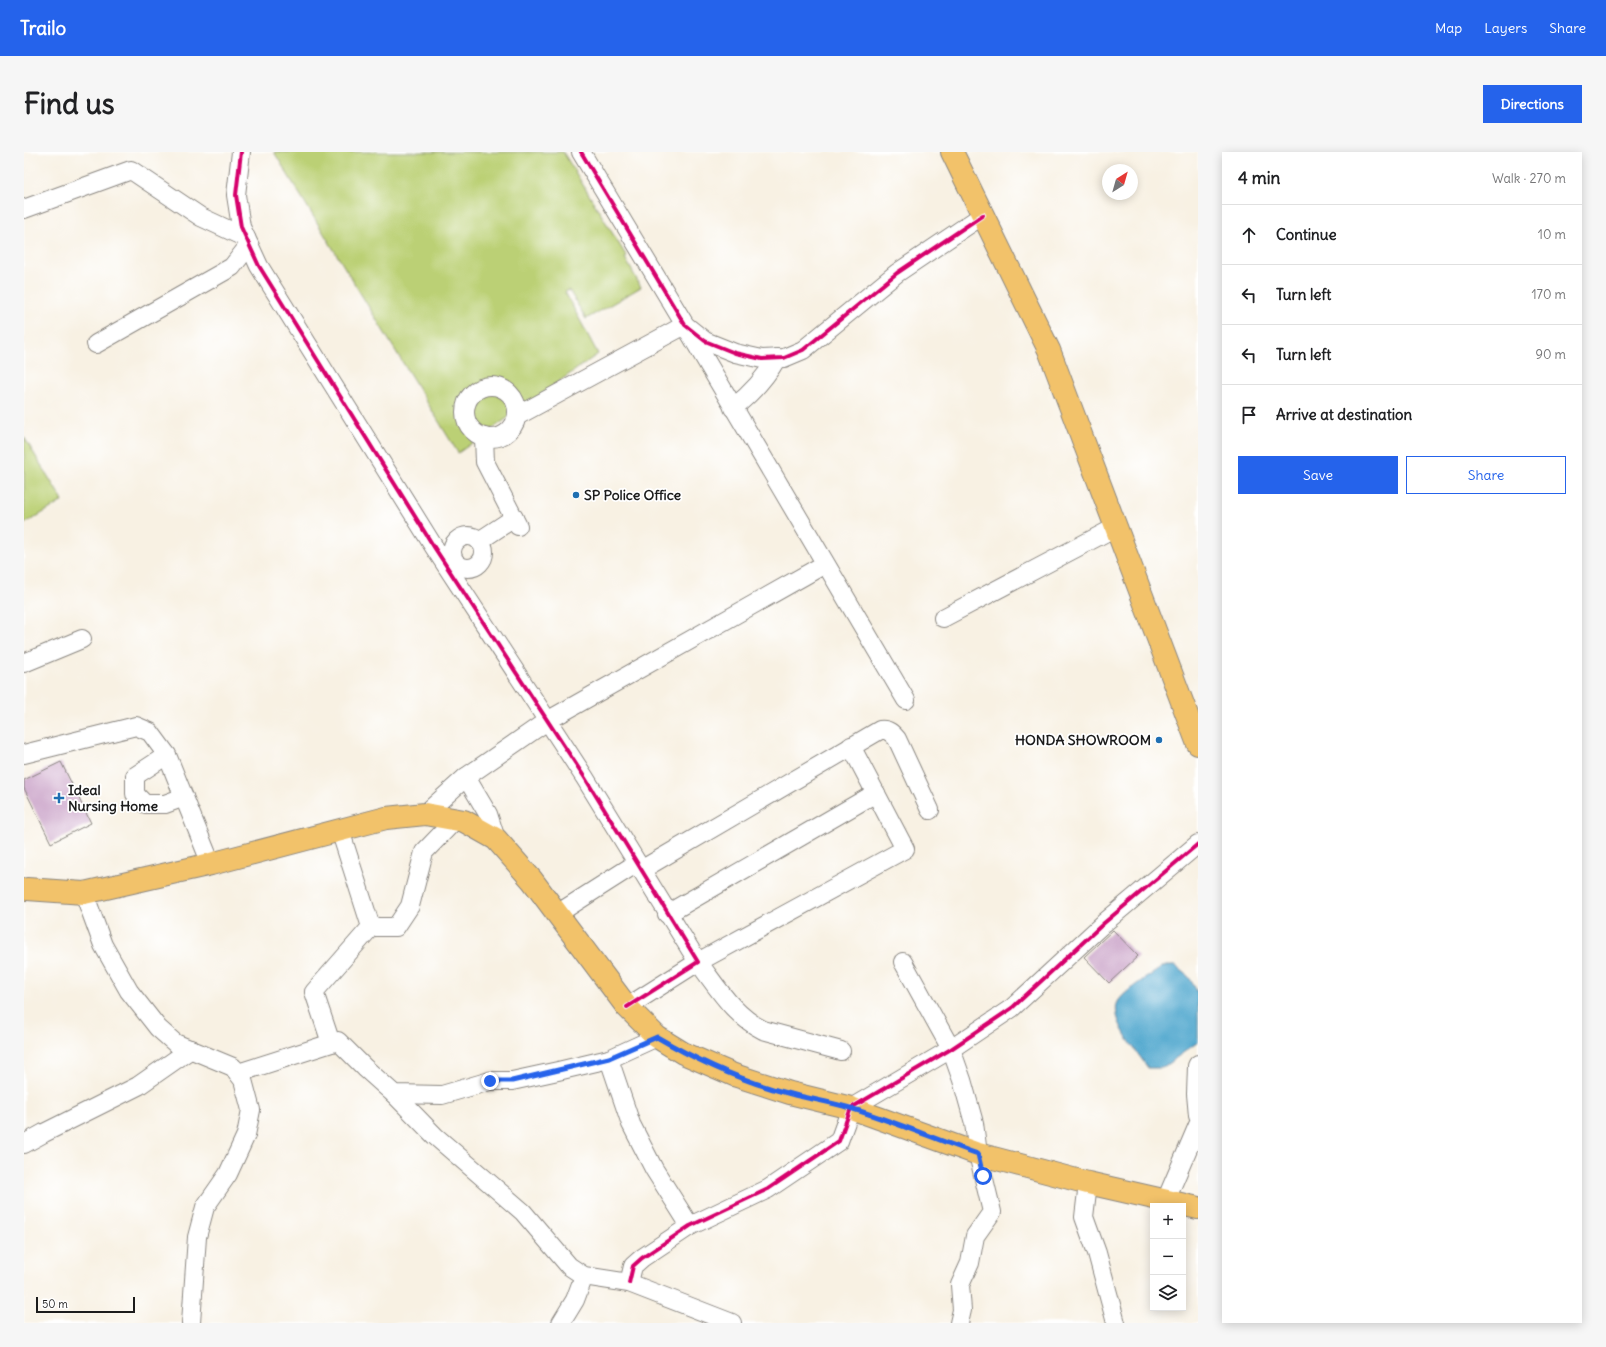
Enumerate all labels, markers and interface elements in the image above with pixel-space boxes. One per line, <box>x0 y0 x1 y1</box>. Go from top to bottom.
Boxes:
text: Trailo <box>20 16 66 40</box>
text: Map <box>1435 19 1462 37</box>
text: Layers <box>1484 19 1527 37</box>
text: Share <box>1549 19 1586 37</box>
button: Directions <box>1483 85 1582 123</box>
text: Find us <box>24 86 115 122</box>
north arrow <box>1102 164 1138 200</box>
text: 4 min <box>1238 167 1280 189</box>
text: Walk · 270 m <box>1492 170 1566 187</box>
icon: ahead <box>1238 224 1260 246</box>
text: Continue <box>1276 225 1337 244</box>
text: 10 m <box>1538 226 1566 243</box>
icon: left <box>1238 284 1260 306</box>
text: Turn left <box>1276 285 1331 304</box>
text: 170 m <box>1531 286 1566 303</box>
icon: left <box>1238 344 1260 366</box>
text: Turn left <box>1276 345 1331 364</box>
text: 90 m <box>1535 346 1566 363</box>
icon: arrive <box>1238 404 1260 426</box>
text: Arrive at destination <box>1276 405 1412 424</box>
button: Save <box>1238 456 1398 494</box>
button: Share <box>1406 456 1566 494</box>
place label: SP Police Office <box>584 486 682 504</box>
marker: SP Police Office <box>571 490 581 500</box>
place label: HONDA SHOWROOM <box>1015 731 1151 749</box>
marker: HONDA SHOWROOM <box>1154 735 1164 745</box>
place label: Ideal Nursing Home <box>68 781 158 815</box>
marker: Ideal Nursing Home <box>53 792 65 804</box>
route end <box>481 1072 499 1090</box>
route start <box>974 1167 992 1185</box>
map controls <box>1150 1203 1186 1311</box>
button: + <box>1150 1203 1186 1239</box>
button: − <box>1150 1239 1186 1275</box>
button: layers <box>1150 1275 1186 1311</box>
scale bar <box>36 1295 135 1314</box>
text: 50 m <box>42 1297 68 1311</box>

